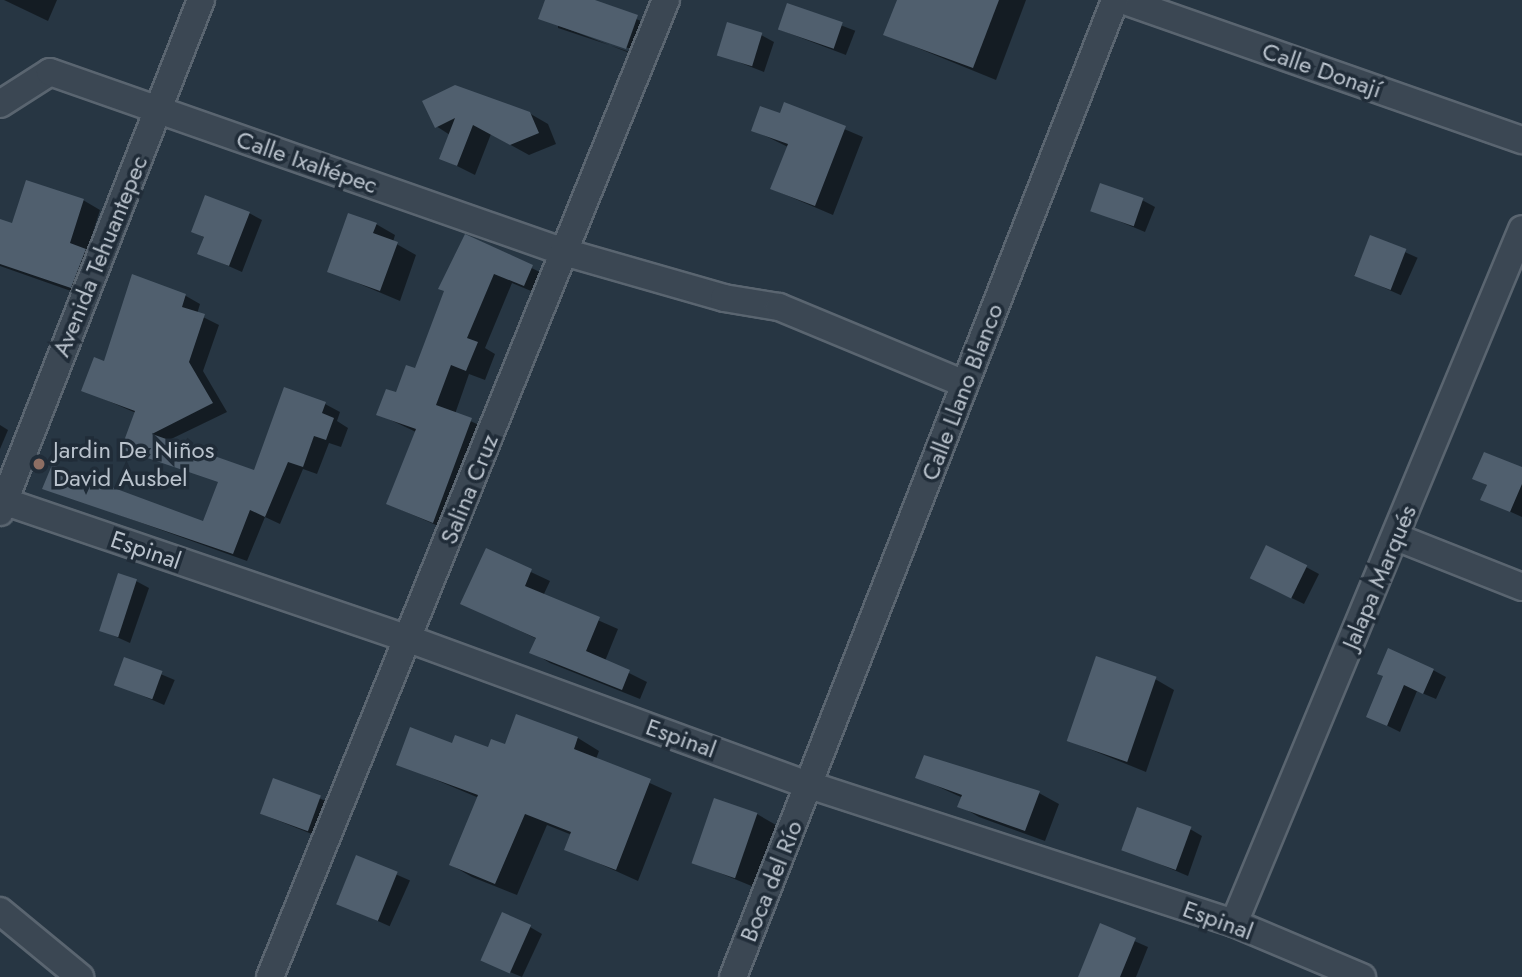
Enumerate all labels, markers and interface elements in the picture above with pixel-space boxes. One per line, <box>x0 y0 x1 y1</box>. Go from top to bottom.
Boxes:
street label: Calle Donají <box>1259 36 1385 104</box>
street label: Calle Ixaltépec <box>233 124 381 200</box>
street label: Avenida Tehuantepec <box>46 151 154 361</box>
street label: Calle Llano Blanco <box>915 300 1009 484</box>
street label: Salina Cruz <box>434 430 504 548</box>
place label: Jardin De Niños David Ausbel <box>53 436 214 492</box>
marker: Jardin De Niños David Ausbel <box>31 456 47 472</box>
street label: Jalapa Marqués <box>1336 501 1422 653</box>
street label: Espinal <box>107 525 185 575</box>
street label: Espinal <box>642 712 720 764</box>
street label: Boca del Río <box>734 816 808 946</box>
street label: Espinal <box>1179 894 1257 946</box>

